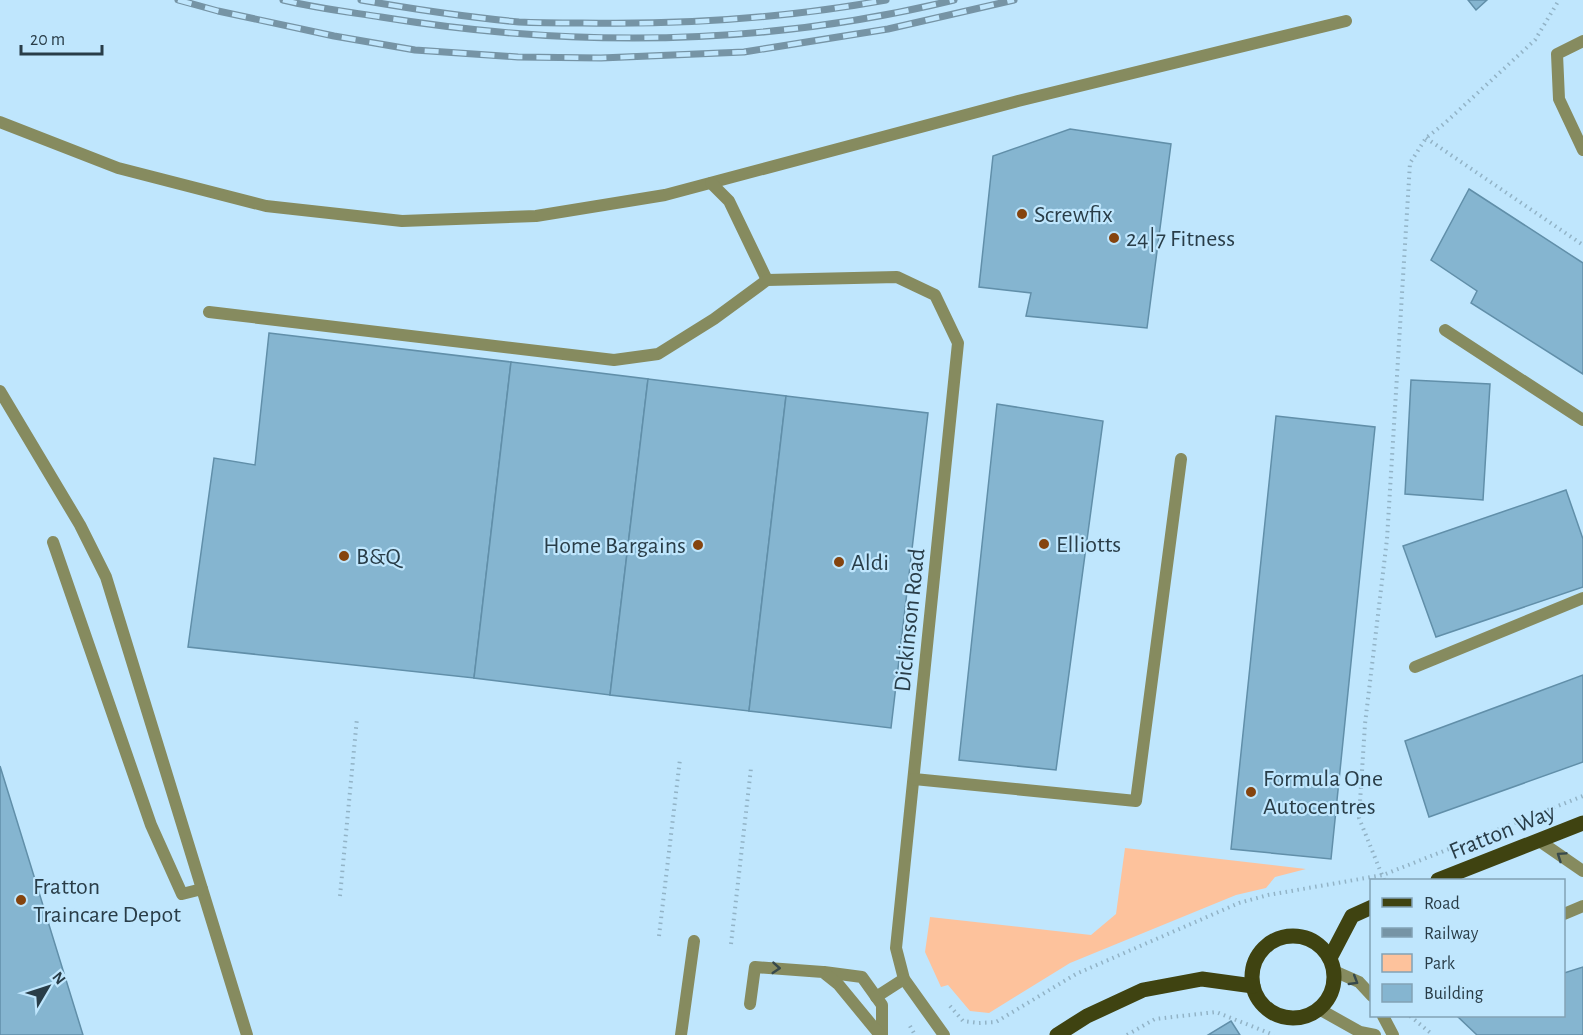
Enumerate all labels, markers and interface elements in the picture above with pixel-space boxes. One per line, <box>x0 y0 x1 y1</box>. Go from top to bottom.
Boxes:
scale bar <box>21 18 102 56</box>
text: 20 m <box>30 31 65 49</box>
place label: Screwfix <box>1034 203 1113 227</box>
marker: Screwfix <box>1015 207 1029 221</box>
place label: 24|7 Fitness <box>1126 227 1235 252</box>
marker: 24|7 Fitness <box>1107 231 1121 245</box>
place label: Elliotts <box>1056 533 1121 557</box>
place label: Home Bargains <box>543 534 686 558</box>
marker: Elliotts <box>1037 537 1051 551</box>
marker: Home Bargains <box>691 538 705 552</box>
place label: B&Q <box>356 545 404 569</box>
street label: Dickinson Road <box>891 547 929 693</box>
marker: B&Q <box>337 549 351 563</box>
place label: Aldi <box>851 551 889 575</box>
marker: Aldi <box>832 555 846 569</box>
place label: Formula One Autocentres <box>1263 767 1383 819</box>
marker: Formula One Autocentres <box>1244 785 1258 799</box>
street label: Fratton Way <box>1446 800 1559 864</box>
one-way arrow <box>1556 852 1567 863</box>
place label: Fratton Traincare Depot <box>33 875 181 927</box>
legend <box>1370 879 1565 1017</box>
marker: Fratton Traincare Depot <box>14 893 28 907</box>
text: Road <box>1424 895 1460 913</box>
text: Railway <box>1424 925 1479 943</box>
text: Park <box>1424 955 1456 973</box>
north arrow <box>18 957 78 1017</box>
one-way arrow <box>771 961 780 974</box>
text: N <box>49 969 69 988</box>
one-way arrow <box>1348 974 1359 985</box>
text: Building <box>1424 985 1484 1003</box>

